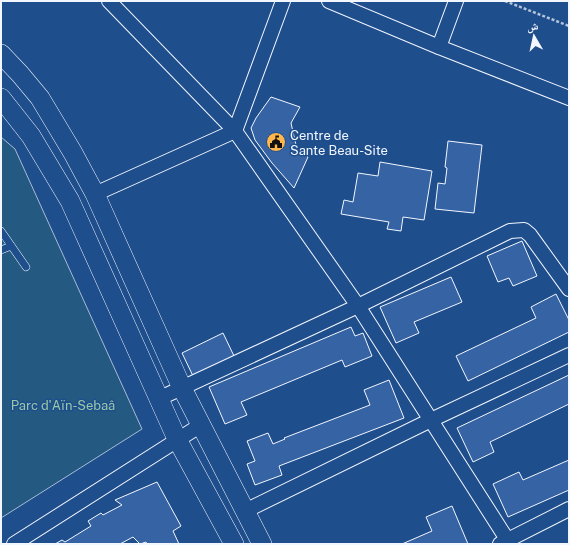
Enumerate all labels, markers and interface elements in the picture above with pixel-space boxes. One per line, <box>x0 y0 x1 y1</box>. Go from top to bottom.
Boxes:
north arrow <box>514 16 554 56</box>
text: ش <box>526 19 540 35</box>
place label: Centre de Sante Beau-Site <box>290 128 388 158</box>
public building icon: Centre de Sante Beau-Site <box>265 131 287 153</box>
park label: Parc d'Aïn-Sebaâ <box>11 398 115 413</box>

